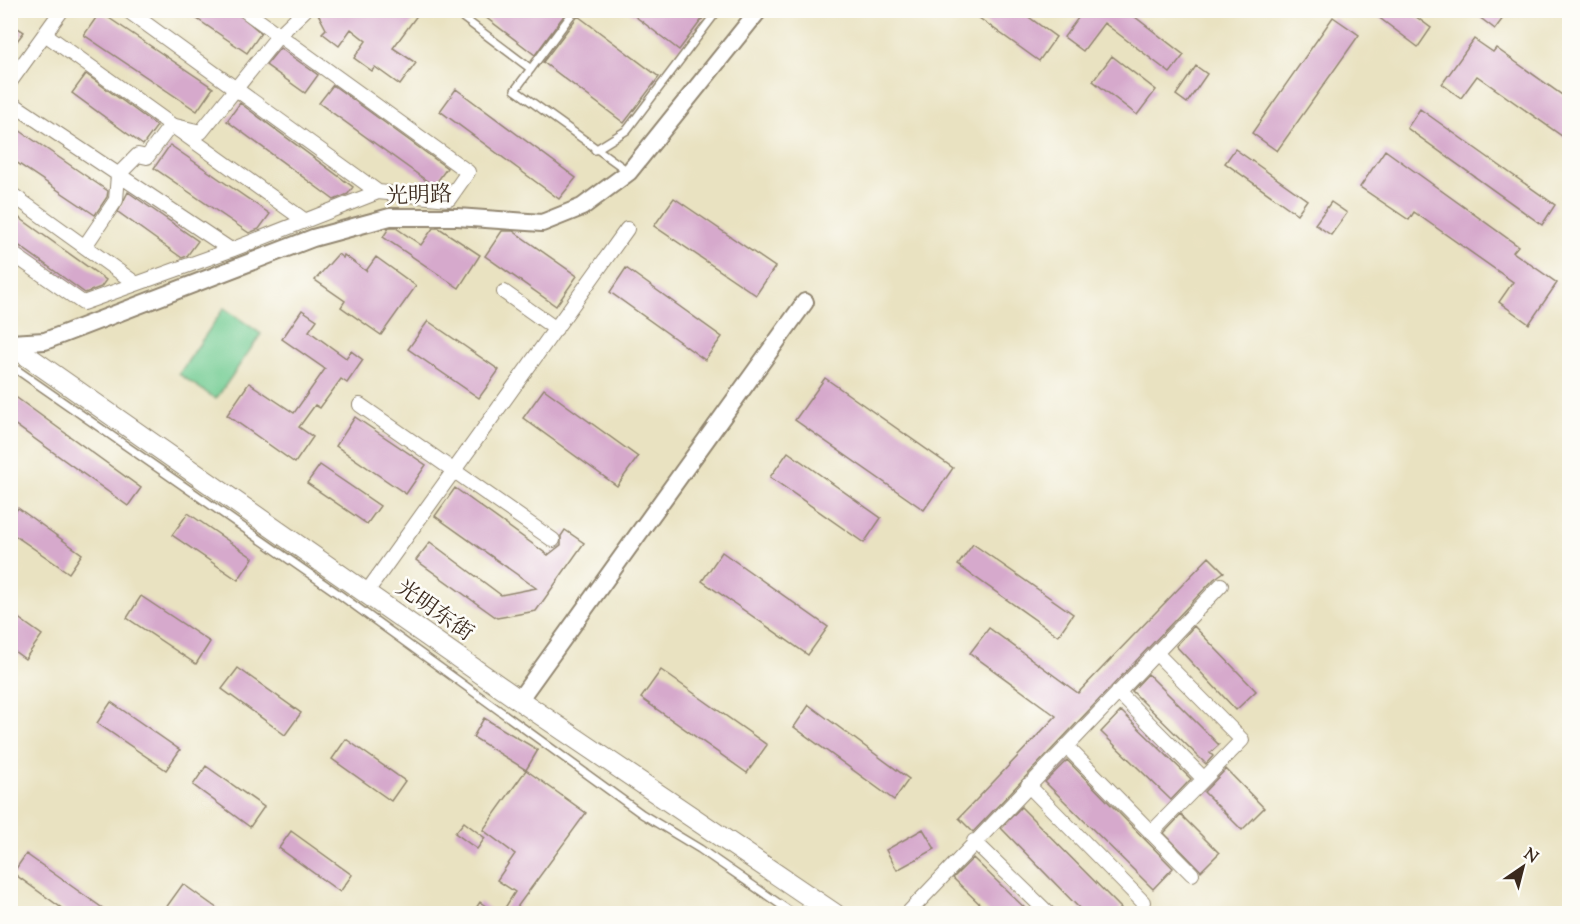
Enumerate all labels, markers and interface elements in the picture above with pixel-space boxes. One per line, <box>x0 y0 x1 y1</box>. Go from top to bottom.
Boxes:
street label: 光明路 <box>385 180 453 214</box>
street label: 光明东街 <box>389 574 479 650</box>
north arrow <box>1493 837 1553 897</box>
text: N <box>1518 844 1542 870</box>

